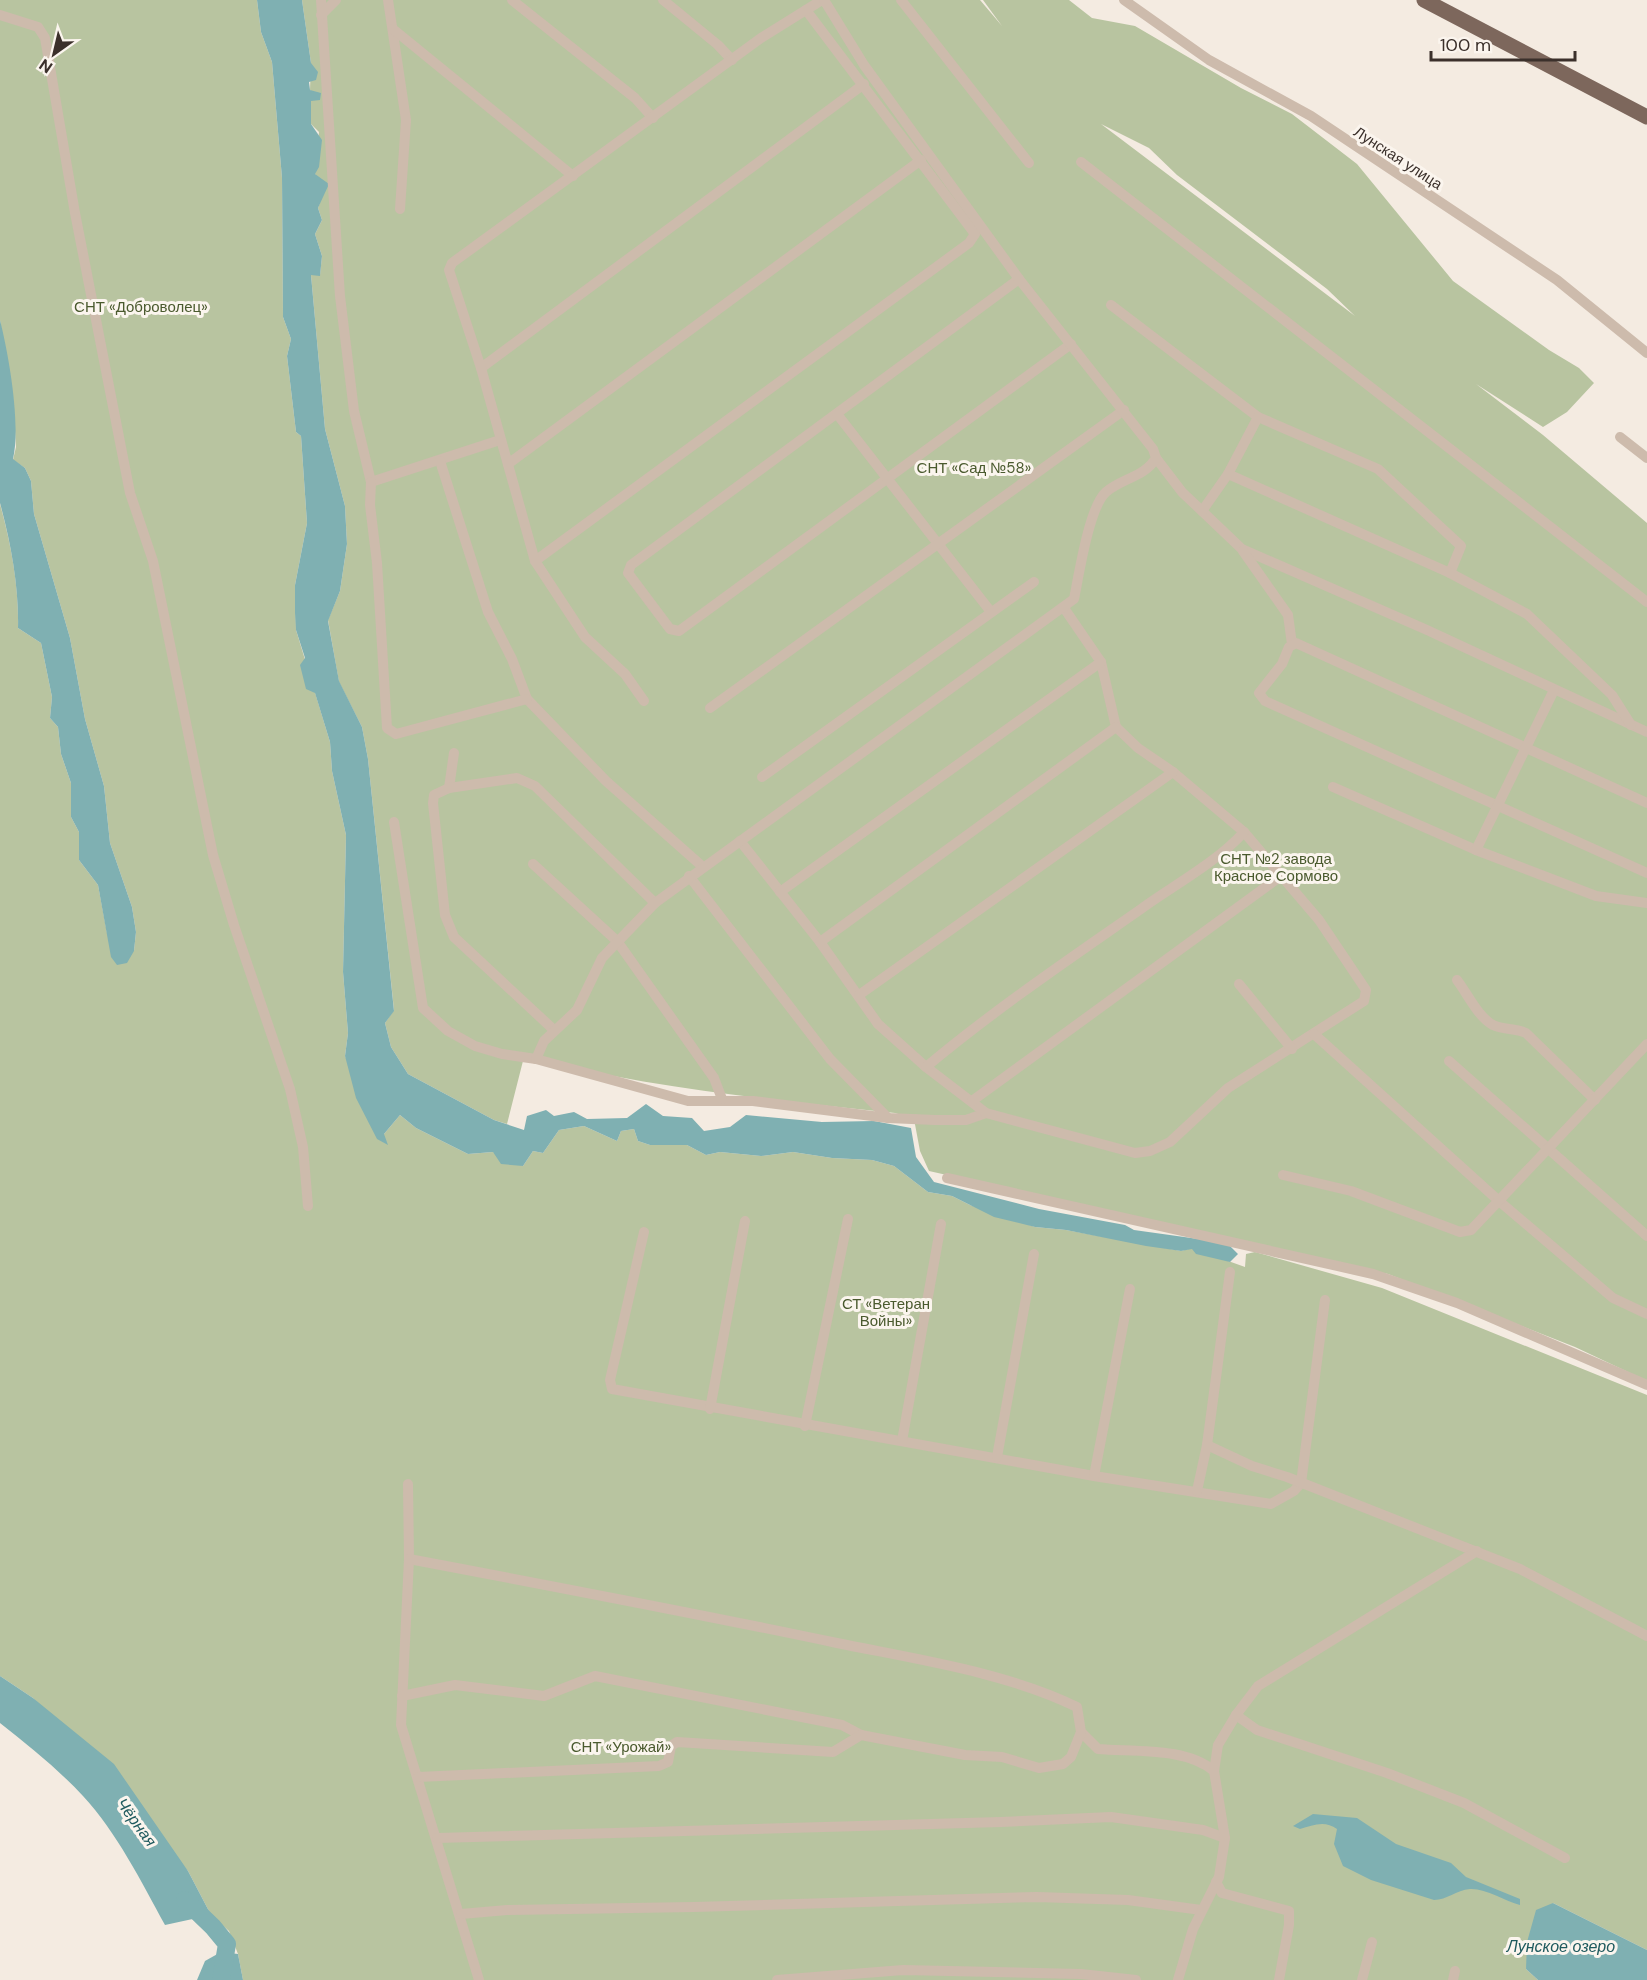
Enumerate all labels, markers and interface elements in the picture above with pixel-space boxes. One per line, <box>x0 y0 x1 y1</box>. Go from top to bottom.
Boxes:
north arrow <box>24 24 84 84</box>
scale bar <box>1431 24 1575 62</box>
text: 100 m <box>1440 33 1491 57</box>
text: N <box>35 54 57 78</box>
street label: Лунская улица <box>1350 122 1447 194</box>
park label: СНТ «Доброволец» <box>74 297 208 317</box>
park label: СНТ «Сад №58» <box>917 458 1032 478</box>
park label: СНТ №2 завода Красное Сормово <box>1214 849 1338 886</box>
park label: СТ «Ветеран Войны» <box>842 1294 930 1331</box>
park label: СНТ «Урожай» <box>571 1737 671 1757</box>
water label: Чёрная <box>112 1794 161 1851</box>
water label: Лунское озеро <box>1506 1936 1615 1957</box>

